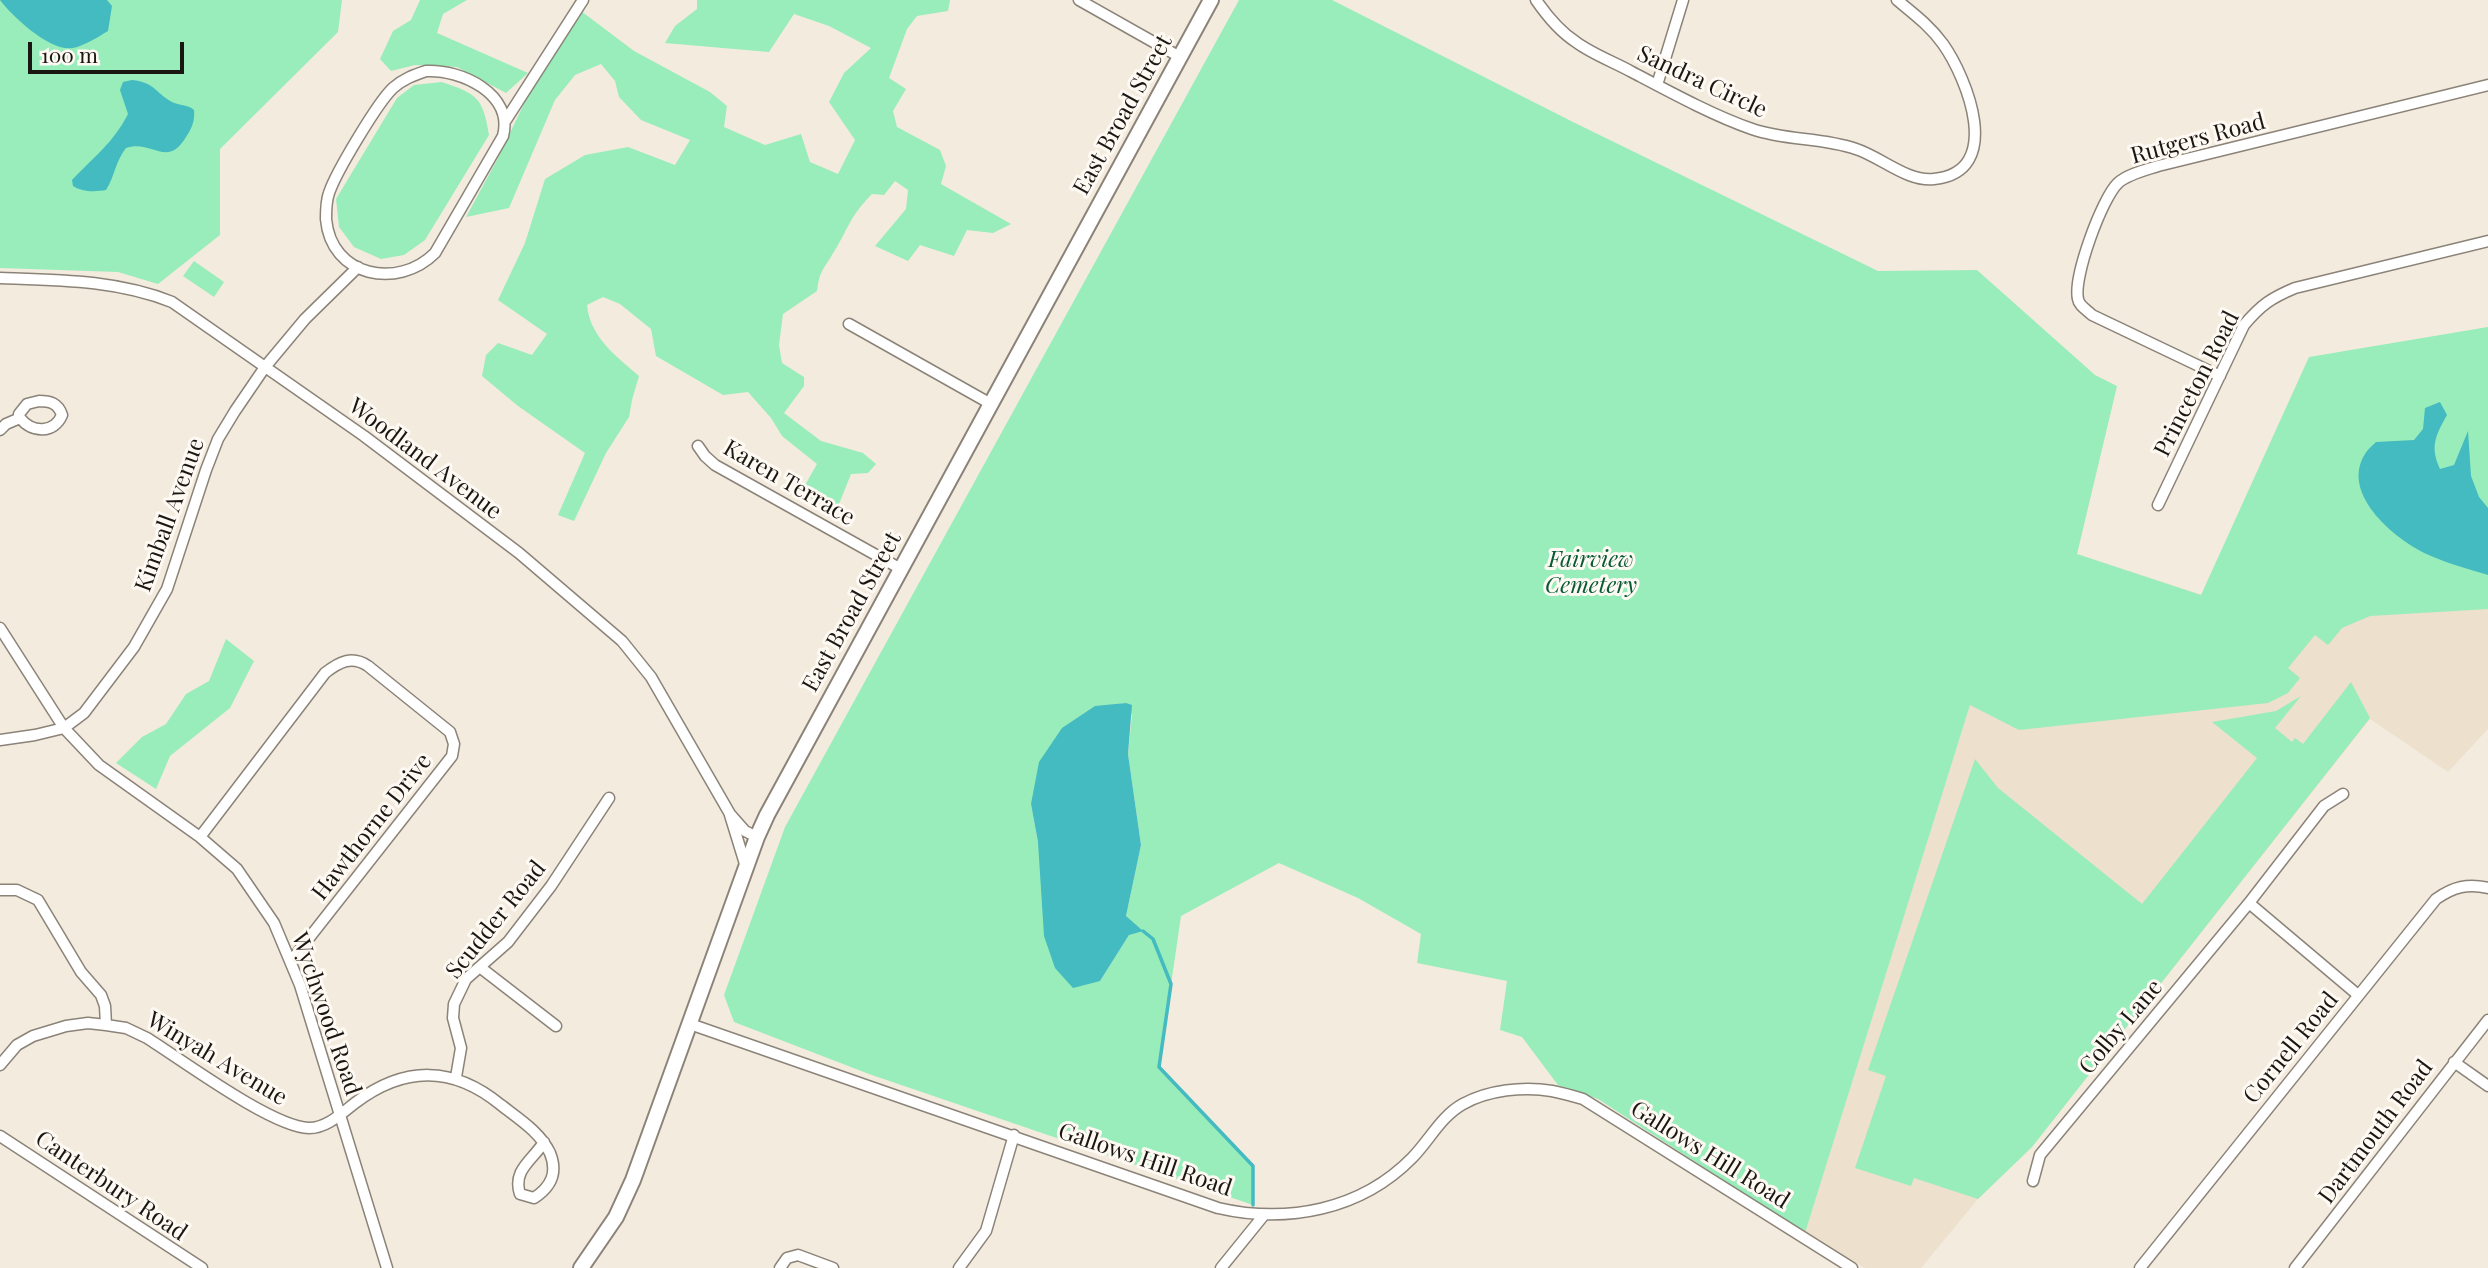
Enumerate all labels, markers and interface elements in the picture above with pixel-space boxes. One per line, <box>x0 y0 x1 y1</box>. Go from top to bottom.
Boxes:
scale bar <box>32 28 187 72</box>
street label: East Broad Street <box>1068 30 1178 200</box>
text: 100 m <box>41 40 98 68</box>
street label: Sandra Circle <box>1633 40 1771 124</box>
street label: Rutgers Road <box>2128 108 2268 170</box>
street label: Princeton Road <box>2148 307 2246 461</box>
street label: Woodland Avenue <box>343 392 507 526</box>
street label: Kimball Avenue <box>129 434 211 596</box>
street label: Karen Terrace <box>718 434 860 532</box>
street label: East Broad Street <box>797 527 907 697</box>
park label: Fairview Cemetery <box>1545 546 1637 600</box>
street label: Hawthorne Drive <box>306 748 438 906</box>
street label: Scudder Road <box>440 856 552 984</box>
street label: Wychwood Road <box>285 929 367 1099</box>
street label: Colby Lane <box>2073 974 2169 1080</box>
street label: Cornell Road <box>2238 987 2344 1109</box>
street label: Winyah Avenue <box>142 1006 292 1112</box>
street label: Dartmouth Road <box>2313 1055 2439 1209</box>
street label: Gallows Hill Road <box>1626 1095 1794 1215</box>
street label: Gallows Hill Road <box>1055 1117 1235 1203</box>
street label: Canterbury Road <box>30 1125 192 1247</box>

